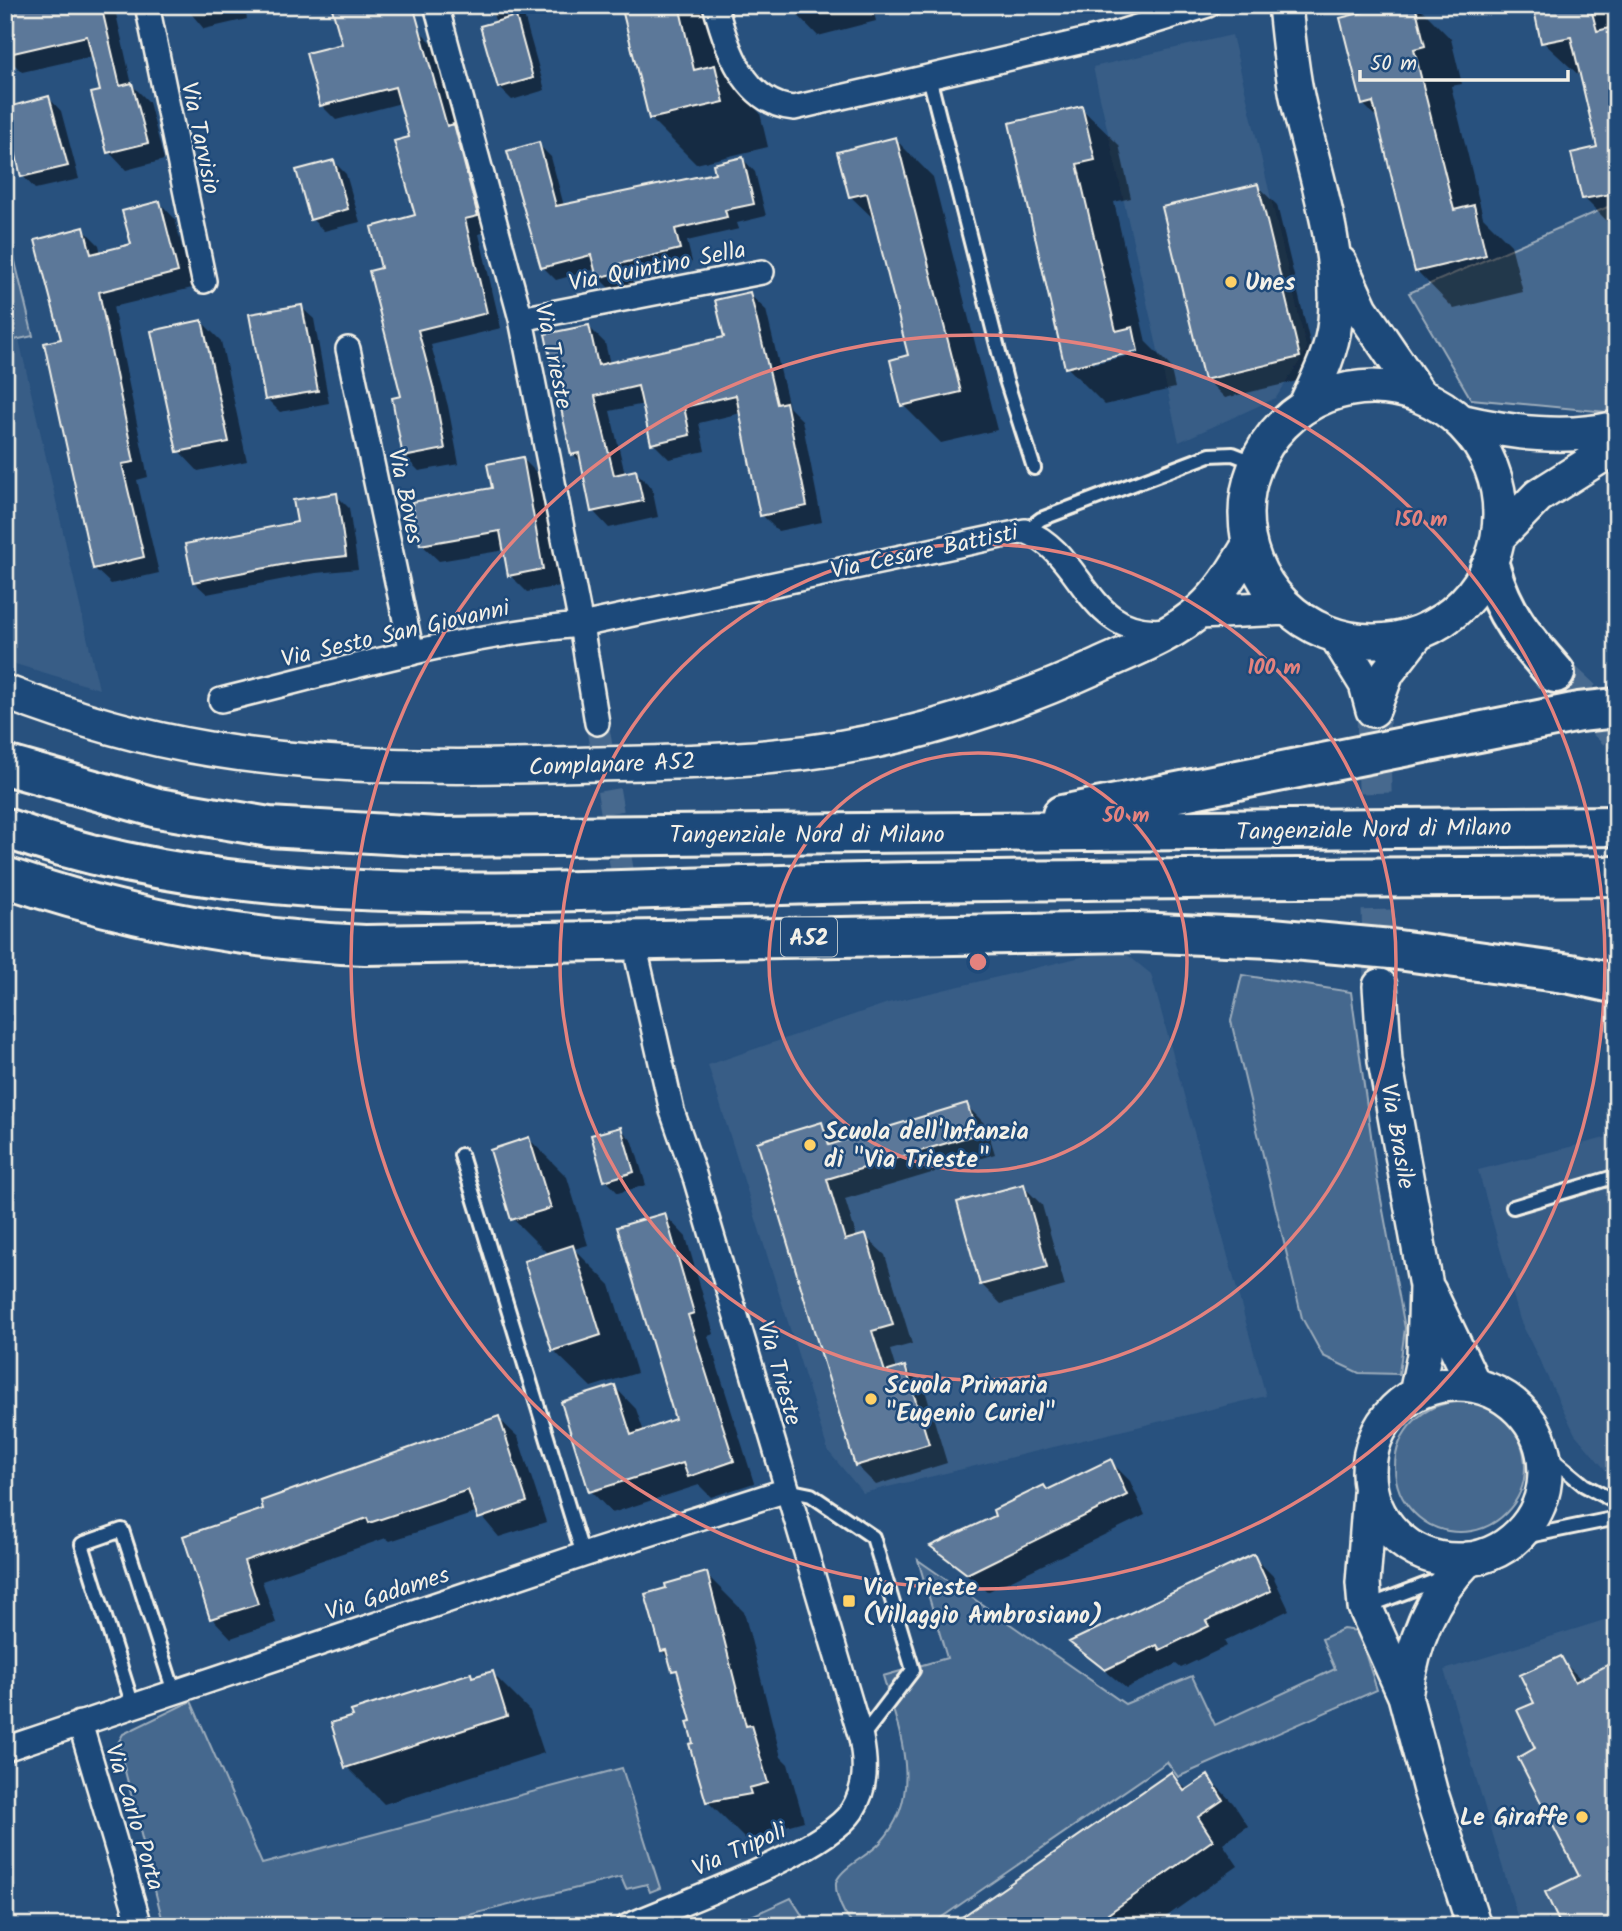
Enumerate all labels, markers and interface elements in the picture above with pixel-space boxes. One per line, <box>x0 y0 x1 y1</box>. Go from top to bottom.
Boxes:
scale bar <box>1360 38 1568 82</box>
text: 50 m <box>1370 48 1417 81</box>
street label: Via Tarvisio <box>169 78 230 198</box>
street label: Via Quintino Sella <box>565 231 749 304</box>
place label: Unes <box>1245 264 1296 303</box>
marker: Unes <box>1223 274 1239 290</box>
street label: Via Trieste <box>522 300 583 413</box>
street label: Via Boves <box>375 445 434 548</box>
text: 150 m <box>1394 504 1448 537</box>
street label: Via Cesare Battisti <box>827 513 1023 591</box>
street label: Via Sesto San Giovanni <box>277 589 515 680</box>
text: 100 m <box>1247 652 1301 685</box>
street label: Complanare A52 <box>528 743 696 788</box>
text: 50 m <box>1102 800 1149 833</box>
street label: Tangenziale Nord di Milano <box>1236 809 1512 852</box>
street label: Tangenziale Nord di Milano <box>669 816 945 855</box>
road number: A52 <box>781 918 837 956</box>
centre of rings <box>966 950 990 974</box>
street label: Via Brasile <box>1368 1080 1425 1192</box>
place label: Scuola dell'Infanzia di "Via Trieste" <box>824 1113 1029 1180</box>
marker: Scuola dell'Infanzia di "Via Trieste" <box>802 1137 818 1153</box>
street label: Via Trieste <box>745 1317 812 1430</box>
place label: Scuola Primaria "Eugenio Curiel" <box>885 1367 1056 1434</box>
marker: Scuola Primaria "Eugenio Curiel" <box>863 1391 879 1407</box>
street label: Via Gadames <box>320 1556 455 1633</box>
place label: Via Trieste (Villaggio Ambrosiano) <box>863 1569 1103 1636</box>
marker: Via Trieste (Villaggio Ambrosiano) <box>841 1593 857 1609</box>
street label: Via Carlo Porta <box>93 1739 174 1896</box>
place label: Le Giraffe <box>1460 1799 1568 1838</box>
marker: Le Giraffe <box>1574 1809 1590 1825</box>
street label: Via Tripoli <box>686 1812 794 1888</box>

